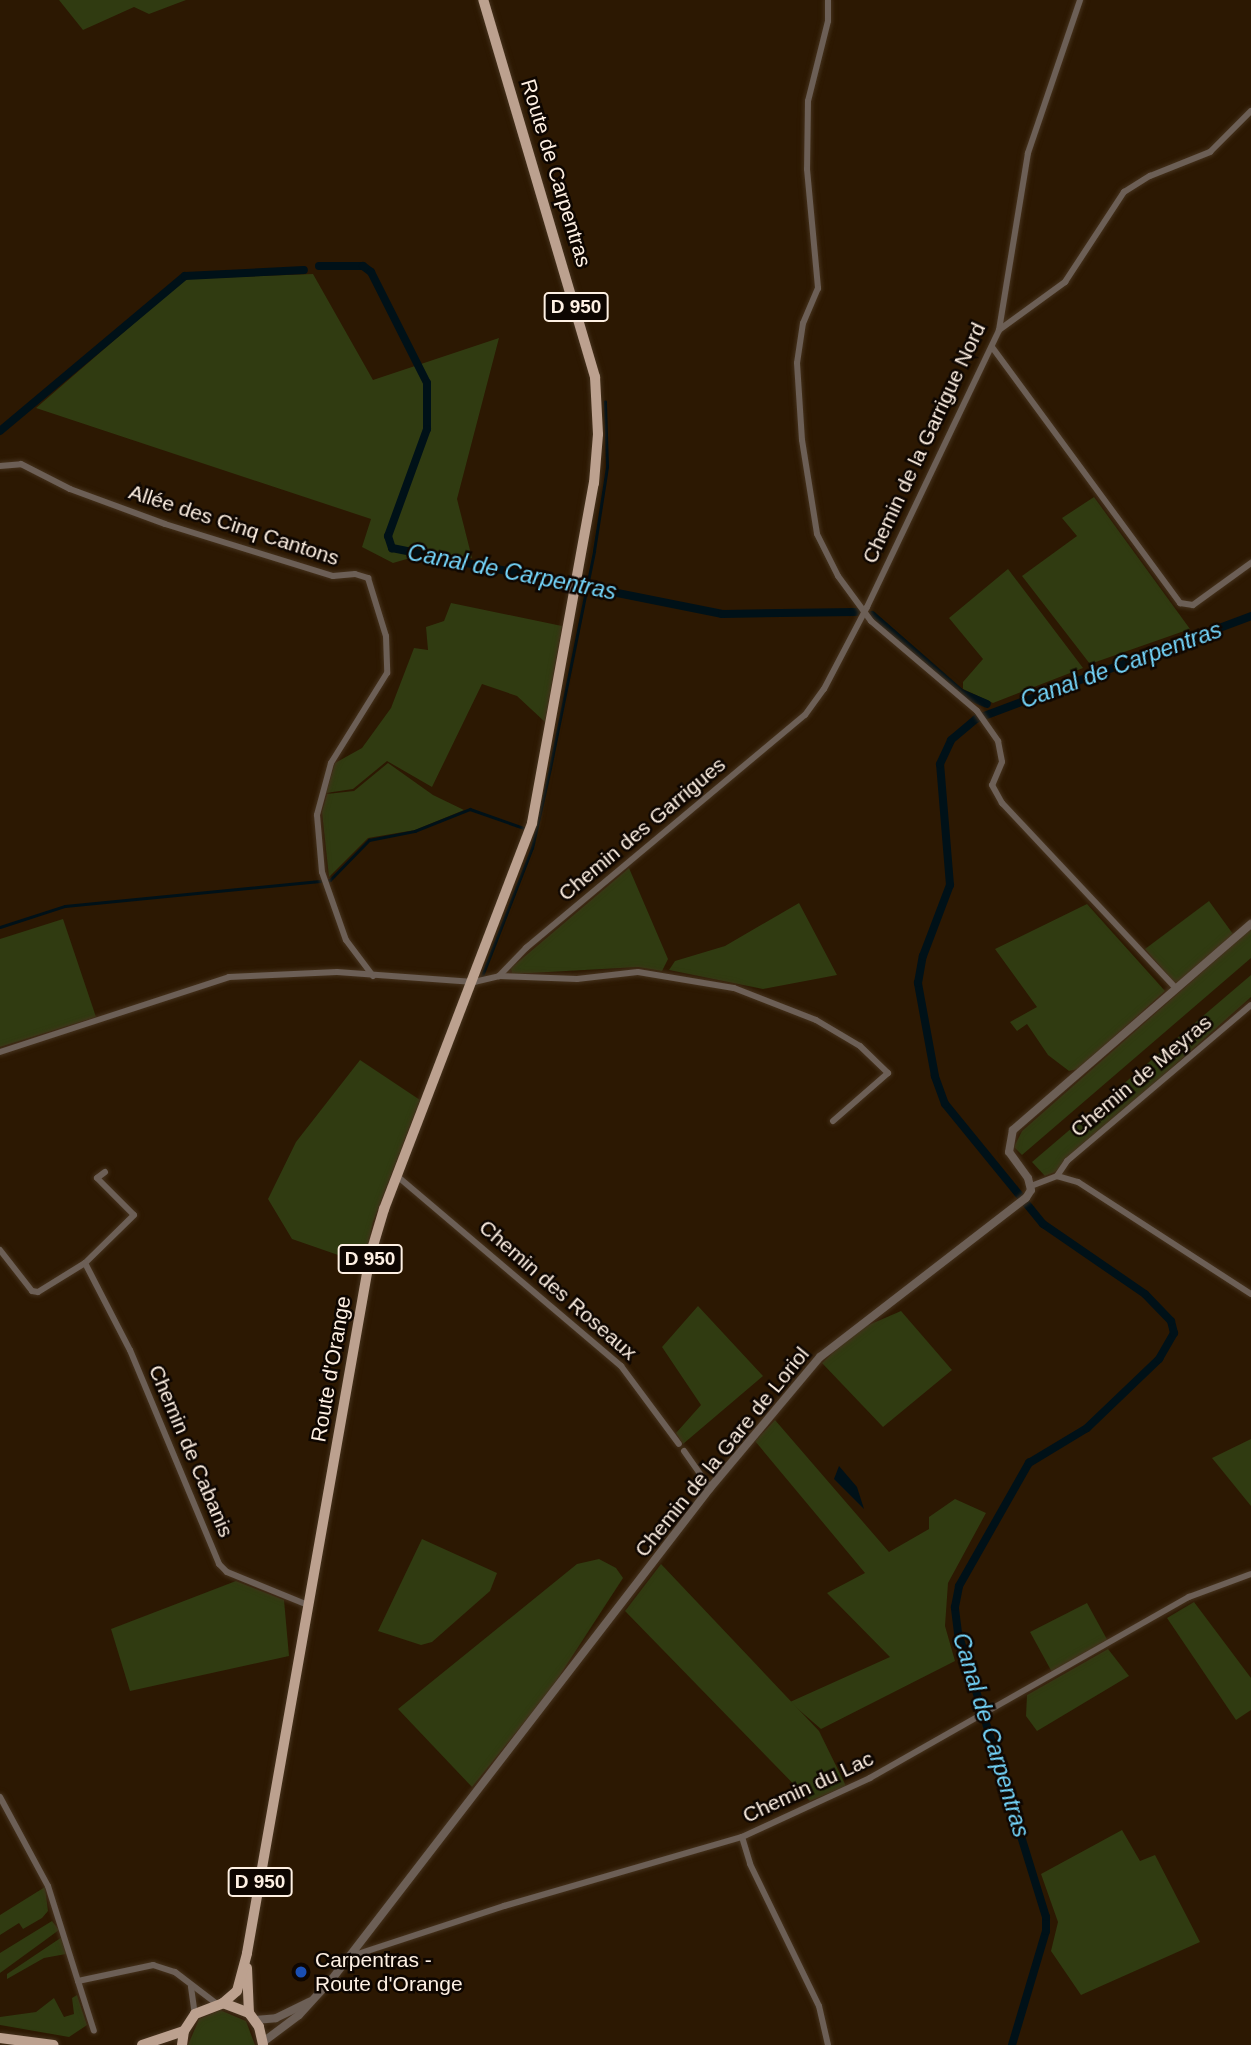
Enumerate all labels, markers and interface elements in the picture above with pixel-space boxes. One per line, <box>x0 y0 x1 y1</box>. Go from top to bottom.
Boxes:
street label: Route de Carpentras <box>515 76 597 270</box>
road number: D 950 <box>543 292 609 322</box>
street label: Chemin de la Garrigue Nord <box>857 319 991 567</box>
street label: Allée des Cinq Cantons <box>126 479 342 571</box>
water label: Canal de Carpentras <box>405 538 619 606</box>
water label: Canal de Carpentras <box>1017 616 1225 714</box>
street label: Chemin des Garrigues <box>553 752 731 906</box>
street label: Chemin de Meyras <box>1065 1010 1217 1142</box>
street label: Chemin des Roseaux <box>474 1215 642 1365</box>
road number: D 950 <box>337 1244 403 1274</box>
street label: Route d'Orange <box>306 1294 356 1444</box>
street label: Chemin de la Gare de Loriol <box>630 1342 814 1562</box>
street label: Chemin de Cabanis <box>143 1361 239 1541</box>
water label: Canal de Carpentras <box>947 1629 1035 1841</box>
street label: Chemin du Lac <box>739 1746 877 1828</box>
road number: D 950 <box>227 1866 293 1898</box>
place label: Carpentras - Route d'Orange <box>315 1947 463 1997</box>
marker: Carpentras - Route d'Orange <box>293 1964 309 1980</box>

